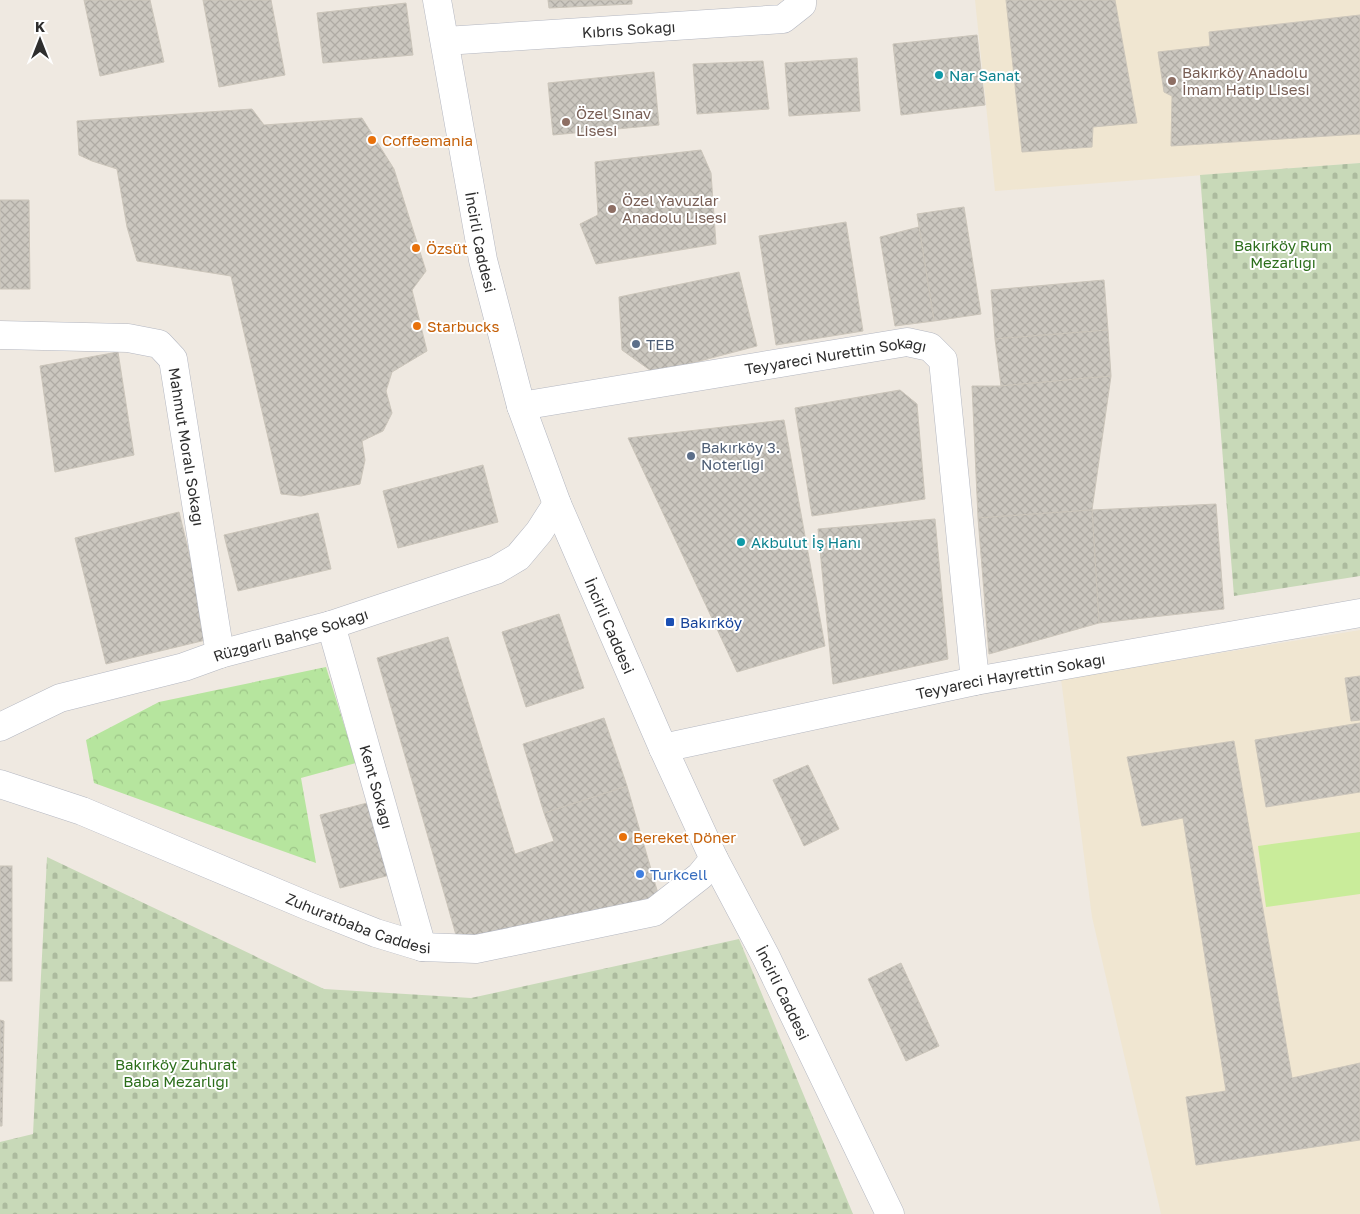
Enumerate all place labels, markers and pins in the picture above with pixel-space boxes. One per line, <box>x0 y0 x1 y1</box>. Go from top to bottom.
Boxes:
place label: Bakırköy Anadolu İmam Hatip Lisesi <box>1182 63 1309 98</box>
place label: Nar Sanat <box>949 66 1020 84</box>
marker: Nar Sanat <box>933 69 945 81</box>
marker: Bakırköy Anadolu İmam Hatip Lisesi <box>1166 75 1178 87</box>
place label: Özel Sınav Lisesi <box>576 104 652 139</box>
marker: Özel Sınav Lisesi <box>560 116 572 128</box>
place label: Coffeemania <box>382 131 473 149</box>
marker: Coffeemania <box>366 134 378 146</box>
place label: Özel Yavuzlar Anadolu Lisesi <box>622 191 727 226</box>
marker: Özel Yavuzlar Anadolu Lisesi <box>606 203 618 215</box>
place label: Özsüt <box>426 239 468 257</box>
marker: Özsüt <box>410 242 422 254</box>
place label: Starbucks <box>427 317 500 335</box>
marker: Starbucks <box>411 320 423 332</box>
place label: TEB <box>646 335 675 353</box>
marker: TEB <box>630 338 642 350</box>
place label: Bakırköy 3. Noterliği <box>701 438 780 473</box>
marker: Bakırköy 3. Noterliği <box>685 450 697 462</box>
place label: Akbulut İş Hanı <box>751 533 861 551</box>
marker: Akbulut İş Hanı <box>735 536 747 548</box>
place label: Bakırköy <box>680 613 743 631</box>
marker: Bakırköy <box>664 616 676 628</box>
place label: Bereket Döner <box>633 828 736 846</box>
marker: Bereket Döner <box>617 831 629 843</box>
place label: Turkcell <box>650 865 708 883</box>
marker: Turkcell <box>634 868 646 880</box>

